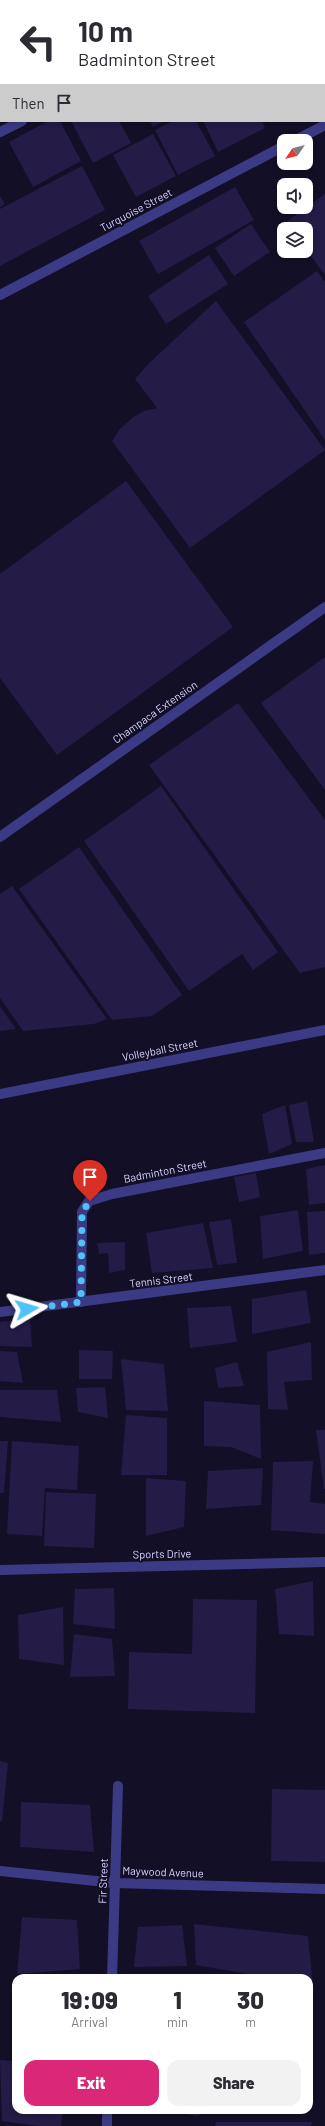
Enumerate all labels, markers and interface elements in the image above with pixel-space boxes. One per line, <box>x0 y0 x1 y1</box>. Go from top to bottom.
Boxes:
text: 10 m <box>78 14 133 48</box>
icon: left <box>12 16 64 68</box>
text: Badminton Street <box>78 48 216 70</box>
icon: arrive <box>53 92 75 114</box>
text: Then <box>12 94 45 112</box>
north arrow <box>277 134 313 170</box>
map controls <box>277 134 313 258</box>
button: sound <box>277 178 313 214</box>
street label: Turquoise Street <box>98 185 174 234</box>
button: layers <box>277 222 313 258</box>
street label: Champaca Extension <box>110 678 199 746</box>
street label: Volleyball Street <box>121 1036 199 1063</box>
street label: Badminton Street <box>122 1156 208 1185</box>
pin <box>73 1160 107 1201</box>
icon: arrive <box>79 1166 101 1188</box>
street label: Tennis Street <box>129 1269 193 1290</box>
position arrow <box>6 1288 48 1330</box>
street label: Sports Drive <box>133 1546 192 1561</box>
street label: Fir Street <box>95 1858 110 1904</box>
street label: Maywood Avenue <box>122 1864 204 1879</box>
text: 19:09 <box>61 1985 118 2014</box>
text: 1 <box>173 1985 182 2014</box>
text: 30 <box>237 1985 264 2014</box>
text: Arrival <box>71 2014 108 2030</box>
text: min <box>167 2014 188 2030</box>
text: m <box>245 2014 256 2030</box>
button: Exit <box>24 2060 159 2106</box>
button: Share <box>167 2060 301 2106</box>

